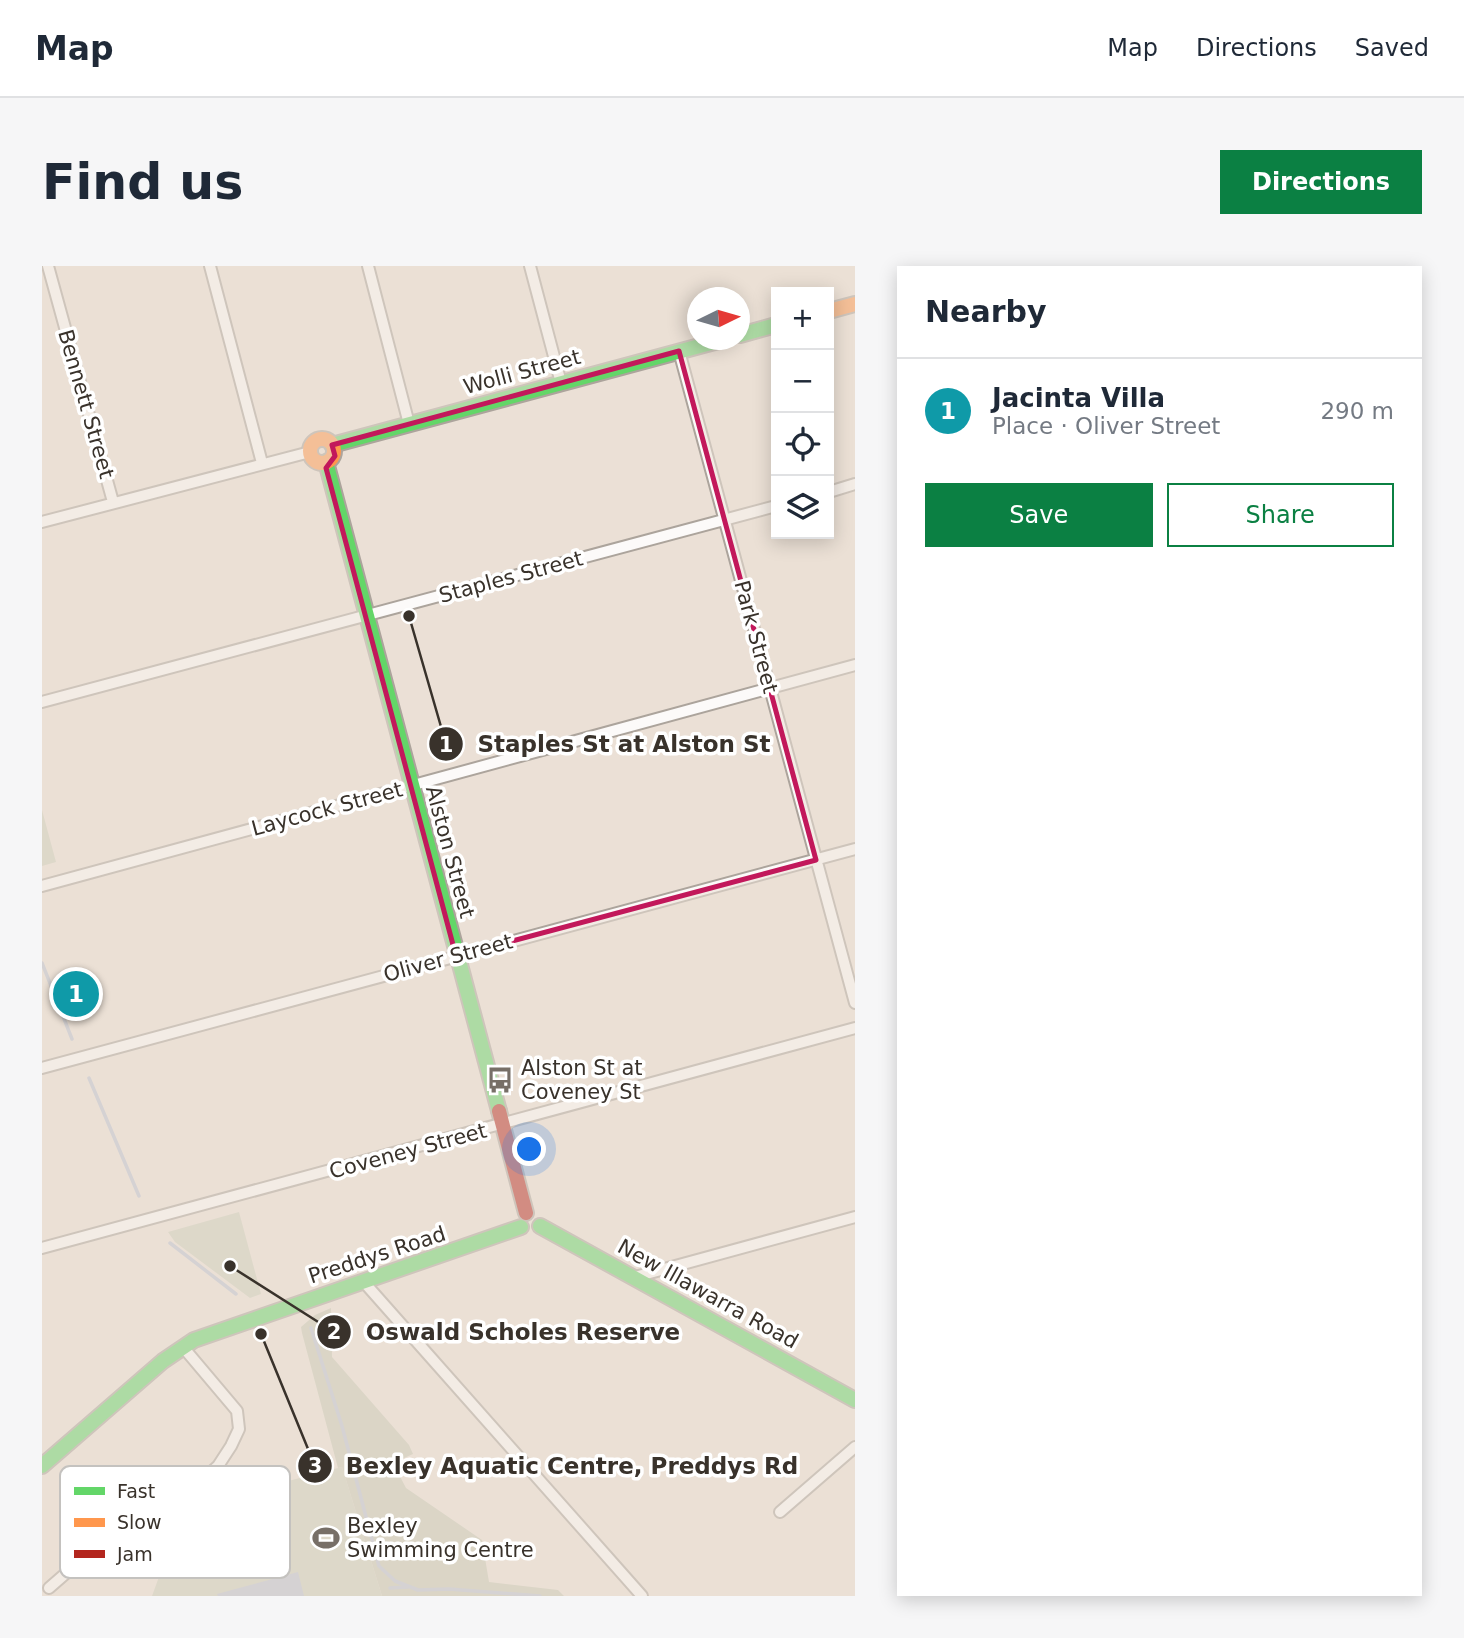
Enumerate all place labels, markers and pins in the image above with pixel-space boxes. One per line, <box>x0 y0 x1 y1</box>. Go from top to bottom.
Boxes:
callout: Staples St at Alston St <box>428 722 784 766</box>
pin: 1 <box>53 968 99 1020</box>
place label: Alston St at Coveney St <box>521 1056 643 1104</box>
bus stop icon: Alston St at Coveney St <box>485 1065 515 1095</box>
callout: Oswald Scholes Reserve <box>317 1310 694 1354</box>
callout: Bexley Aquatic Centre, Preddys Rd <box>297 1444 812 1488</box>
place label: Bexley Swimming Centre <box>347 1514 534 1562</box>
sports icon: Bexley Swimming Centre <box>311 1523 341 1553</box>

